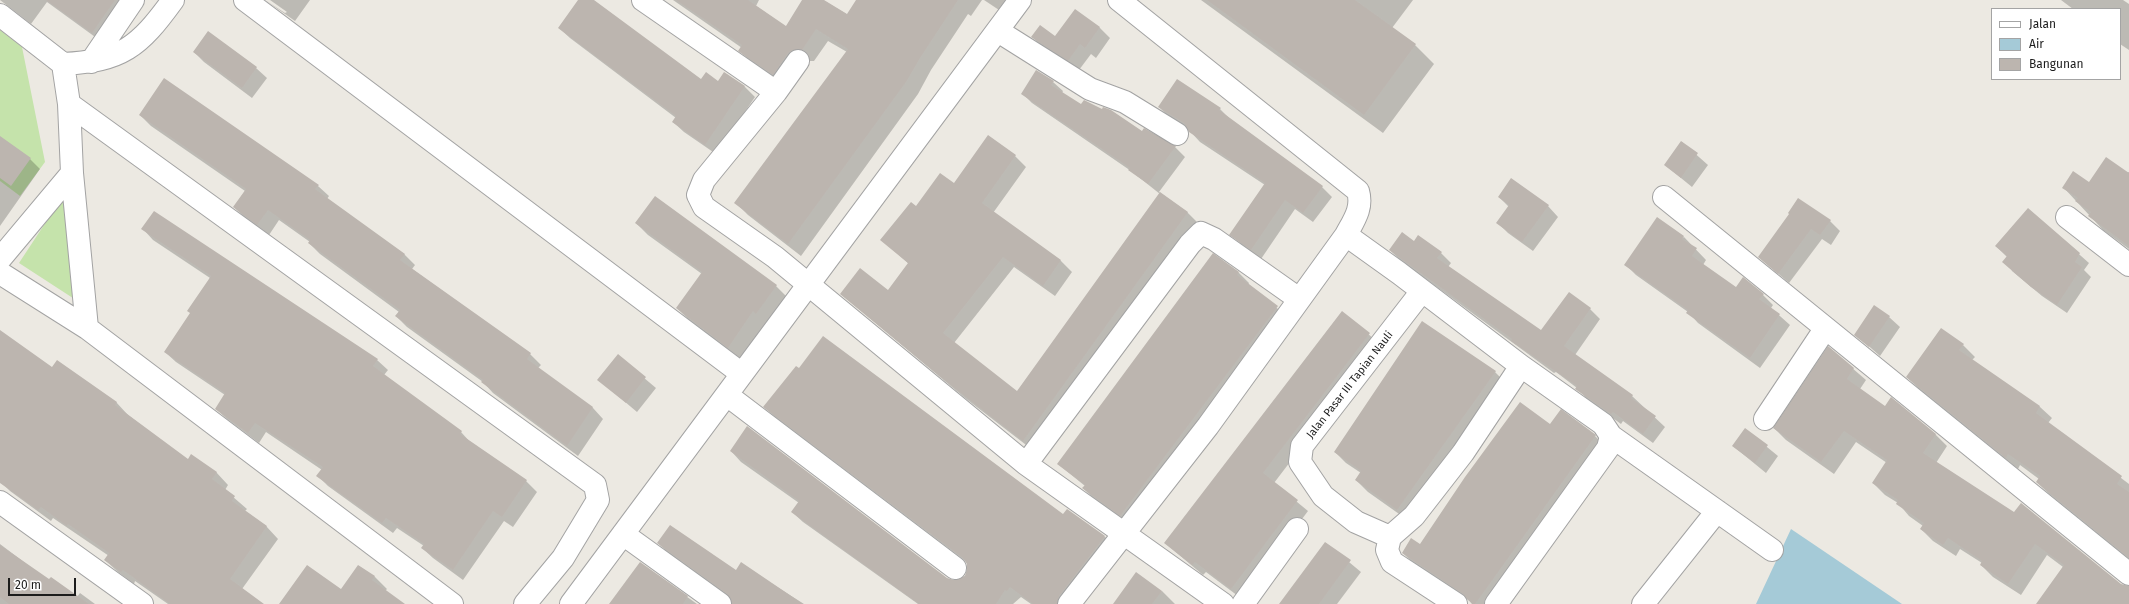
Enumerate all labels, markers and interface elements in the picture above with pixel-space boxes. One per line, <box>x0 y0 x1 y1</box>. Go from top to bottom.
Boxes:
legend <box>1991 8 2121 80</box>
text: Jalan <box>2029 17 2056 31</box>
text: Air <box>2029 37 2044 51</box>
text: Bangunan <box>2029 57 2084 71</box>
street label: Jalan Pasar III Tapian Nauli <box>1304 329 1396 441</box>
scale bar <box>10 570 78 596</box>
text: 20 m <box>15 578 41 592</box>

